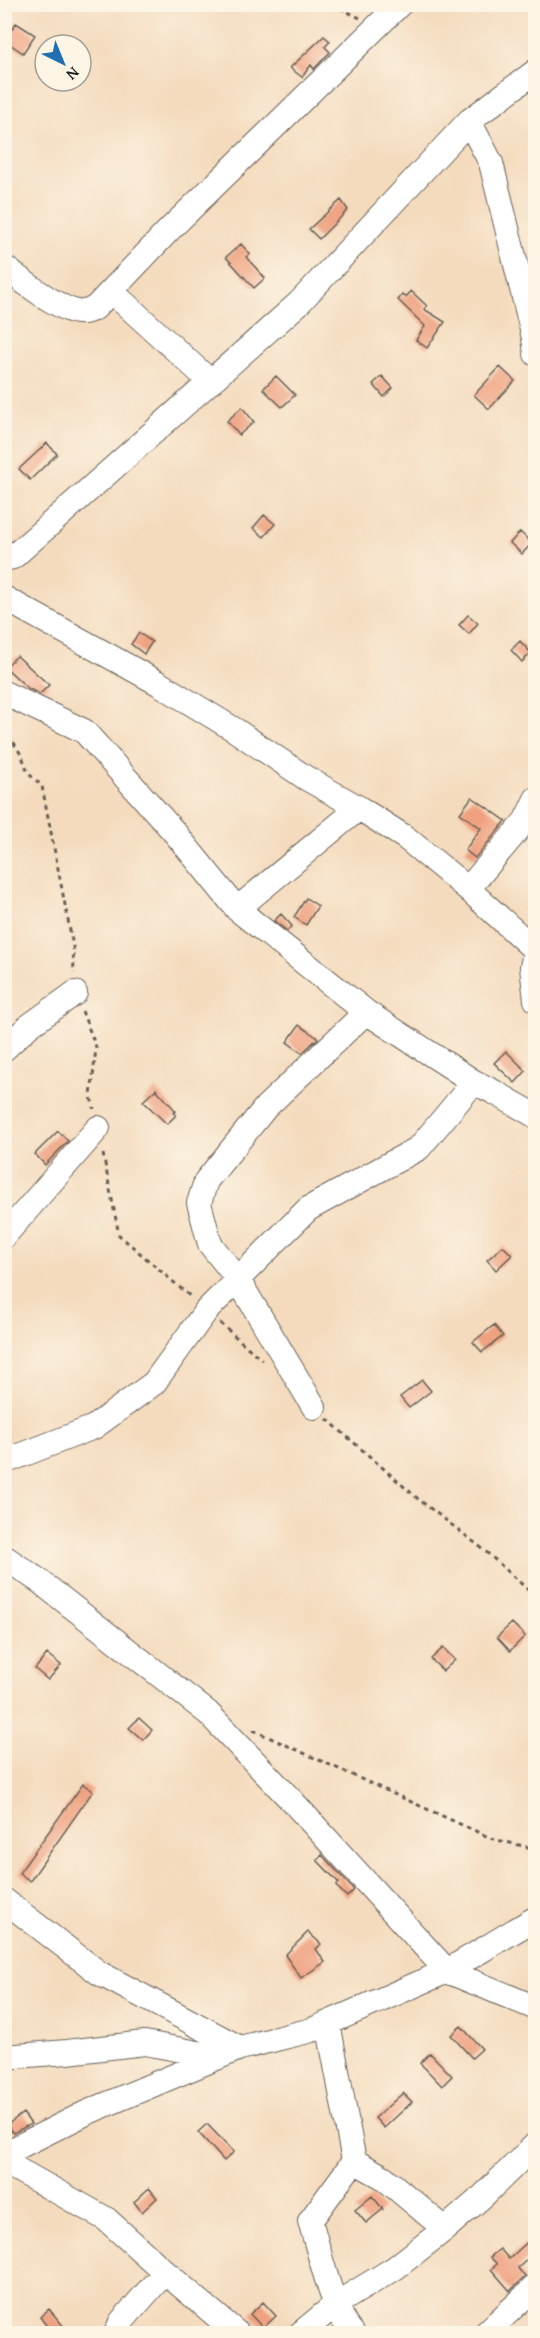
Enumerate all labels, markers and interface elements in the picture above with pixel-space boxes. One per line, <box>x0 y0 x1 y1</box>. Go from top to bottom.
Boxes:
north arrow <box>33 33 93 93</box>
text: N <box>61 62 85 87</box>

